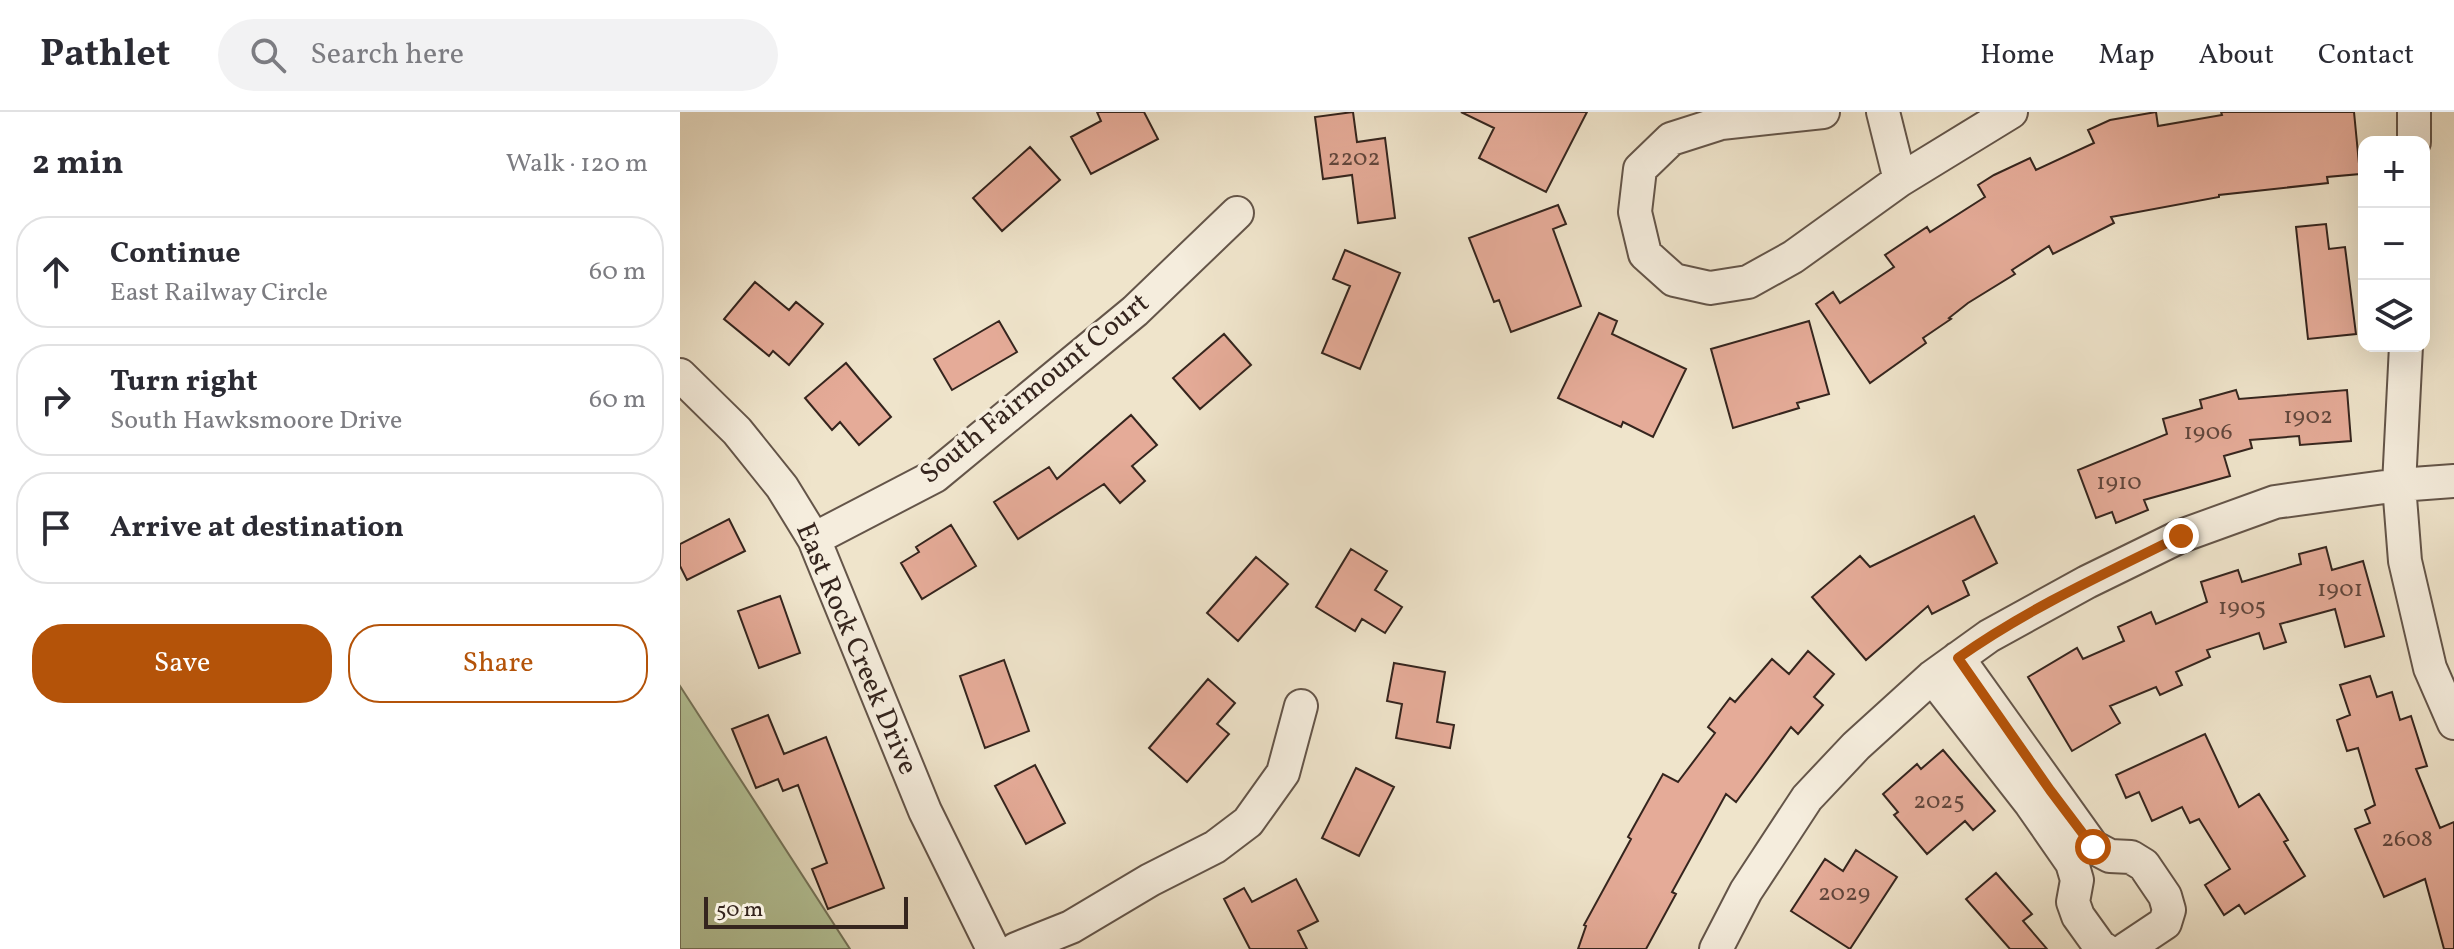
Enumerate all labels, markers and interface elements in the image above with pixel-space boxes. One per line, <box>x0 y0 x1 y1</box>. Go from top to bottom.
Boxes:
search box <box>218 19 778 91</box>
text: Pathlet <box>40 29 170 82</box>
icon: search <box>246 33 290 77</box>
text: Search here <box>310 34 464 76</box>
text: Home <box>1980 36 2054 75</box>
text: Map <box>2098 36 2154 75</box>
text: About <box>2198 36 2274 75</box>
text: Contact <box>2318 36 2414 75</box>
map controls <box>2358 136 2430 352</box>
button: + <box>2358 136 2430 208</box>
text: 2 min <box>32 141 124 188</box>
house number: 2202 <box>1328 142 1380 176</box>
text: Walk · 120 m <box>506 146 648 182</box>
button: − <box>2358 208 2430 280</box>
text: Continue <box>110 233 241 275</box>
icon: ahead <box>34 250 78 294</box>
text: 60 m <box>589 254 646 290</box>
text: East Railway Circle <box>110 275 328 311</box>
button: layers <box>2358 280 2430 352</box>
street label: South Fairmount Court <box>912 284 1158 494</box>
text: Turn right <box>110 361 258 403</box>
icon: right <box>34 378 78 422</box>
text: 60 m <box>589 382 646 418</box>
house number: 1902 <box>2283 400 2333 434</box>
text: South Hawksmoore Drive <box>110 403 402 439</box>
house number: 1906 <box>2183 416 2233 450</box>
house number: 1910 <box>2096 466 2142 500</box>
icon: arrive <box>34 506 78 550</box>
text: Arrive at destination <box>110 507 404 549</box>
street label: East Rock Creek Drive <box>785 517 927 781</box>
route end <box>2163 518 2199 554</box>
house number: 1901 <box>2317 573 2363 607</box>
house number: 1905 <box>2218 591 2266 625</box>
button: Save <box>32 624 332 703</box>
button: Share <box>348 624 648 703</box>
house number: 2025 <box>1913 785 1965 819</box>
house number: 2608 <box>2381 823 2433 857</box>
route start <box>2075 829 2111 865</box>
house number: 2029 <box>1818 877 1870 911</box>
scale bar <box>704 893 908 929</box>
text: 50 m <box>716 895 763 926</box>

